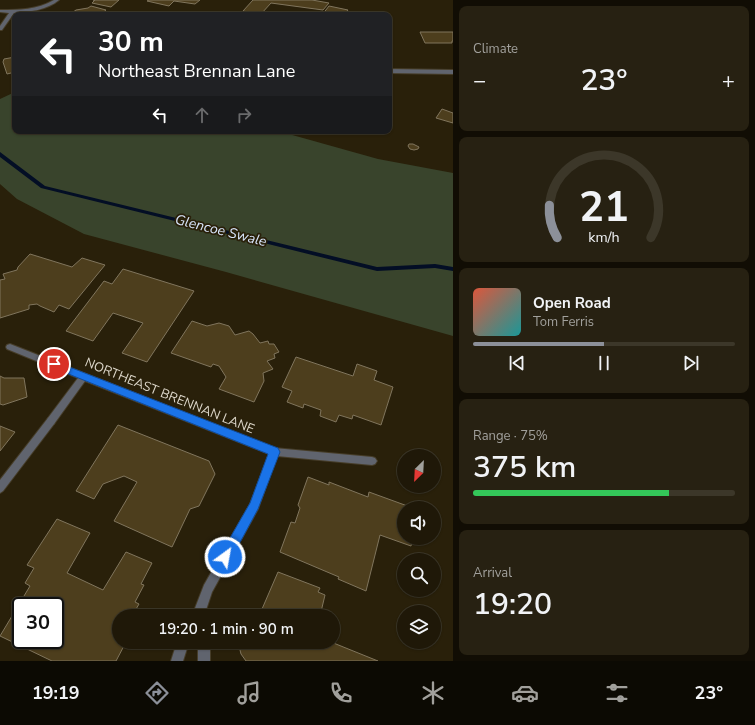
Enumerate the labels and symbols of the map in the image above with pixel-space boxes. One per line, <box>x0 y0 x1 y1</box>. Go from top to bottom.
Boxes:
water label: Glencoe Swale <box>173 210 269 251</box>
pin <box>37 347 71 381</box>
street label: NORTHEAST BRENNAN LANE <box>82 354 257 438</box>
north arrow <box>397 449 441 493</box>
position arrow <box>204 536 246 578</box>
speed limit sign: 30 <box>12 597 64 649</box>

